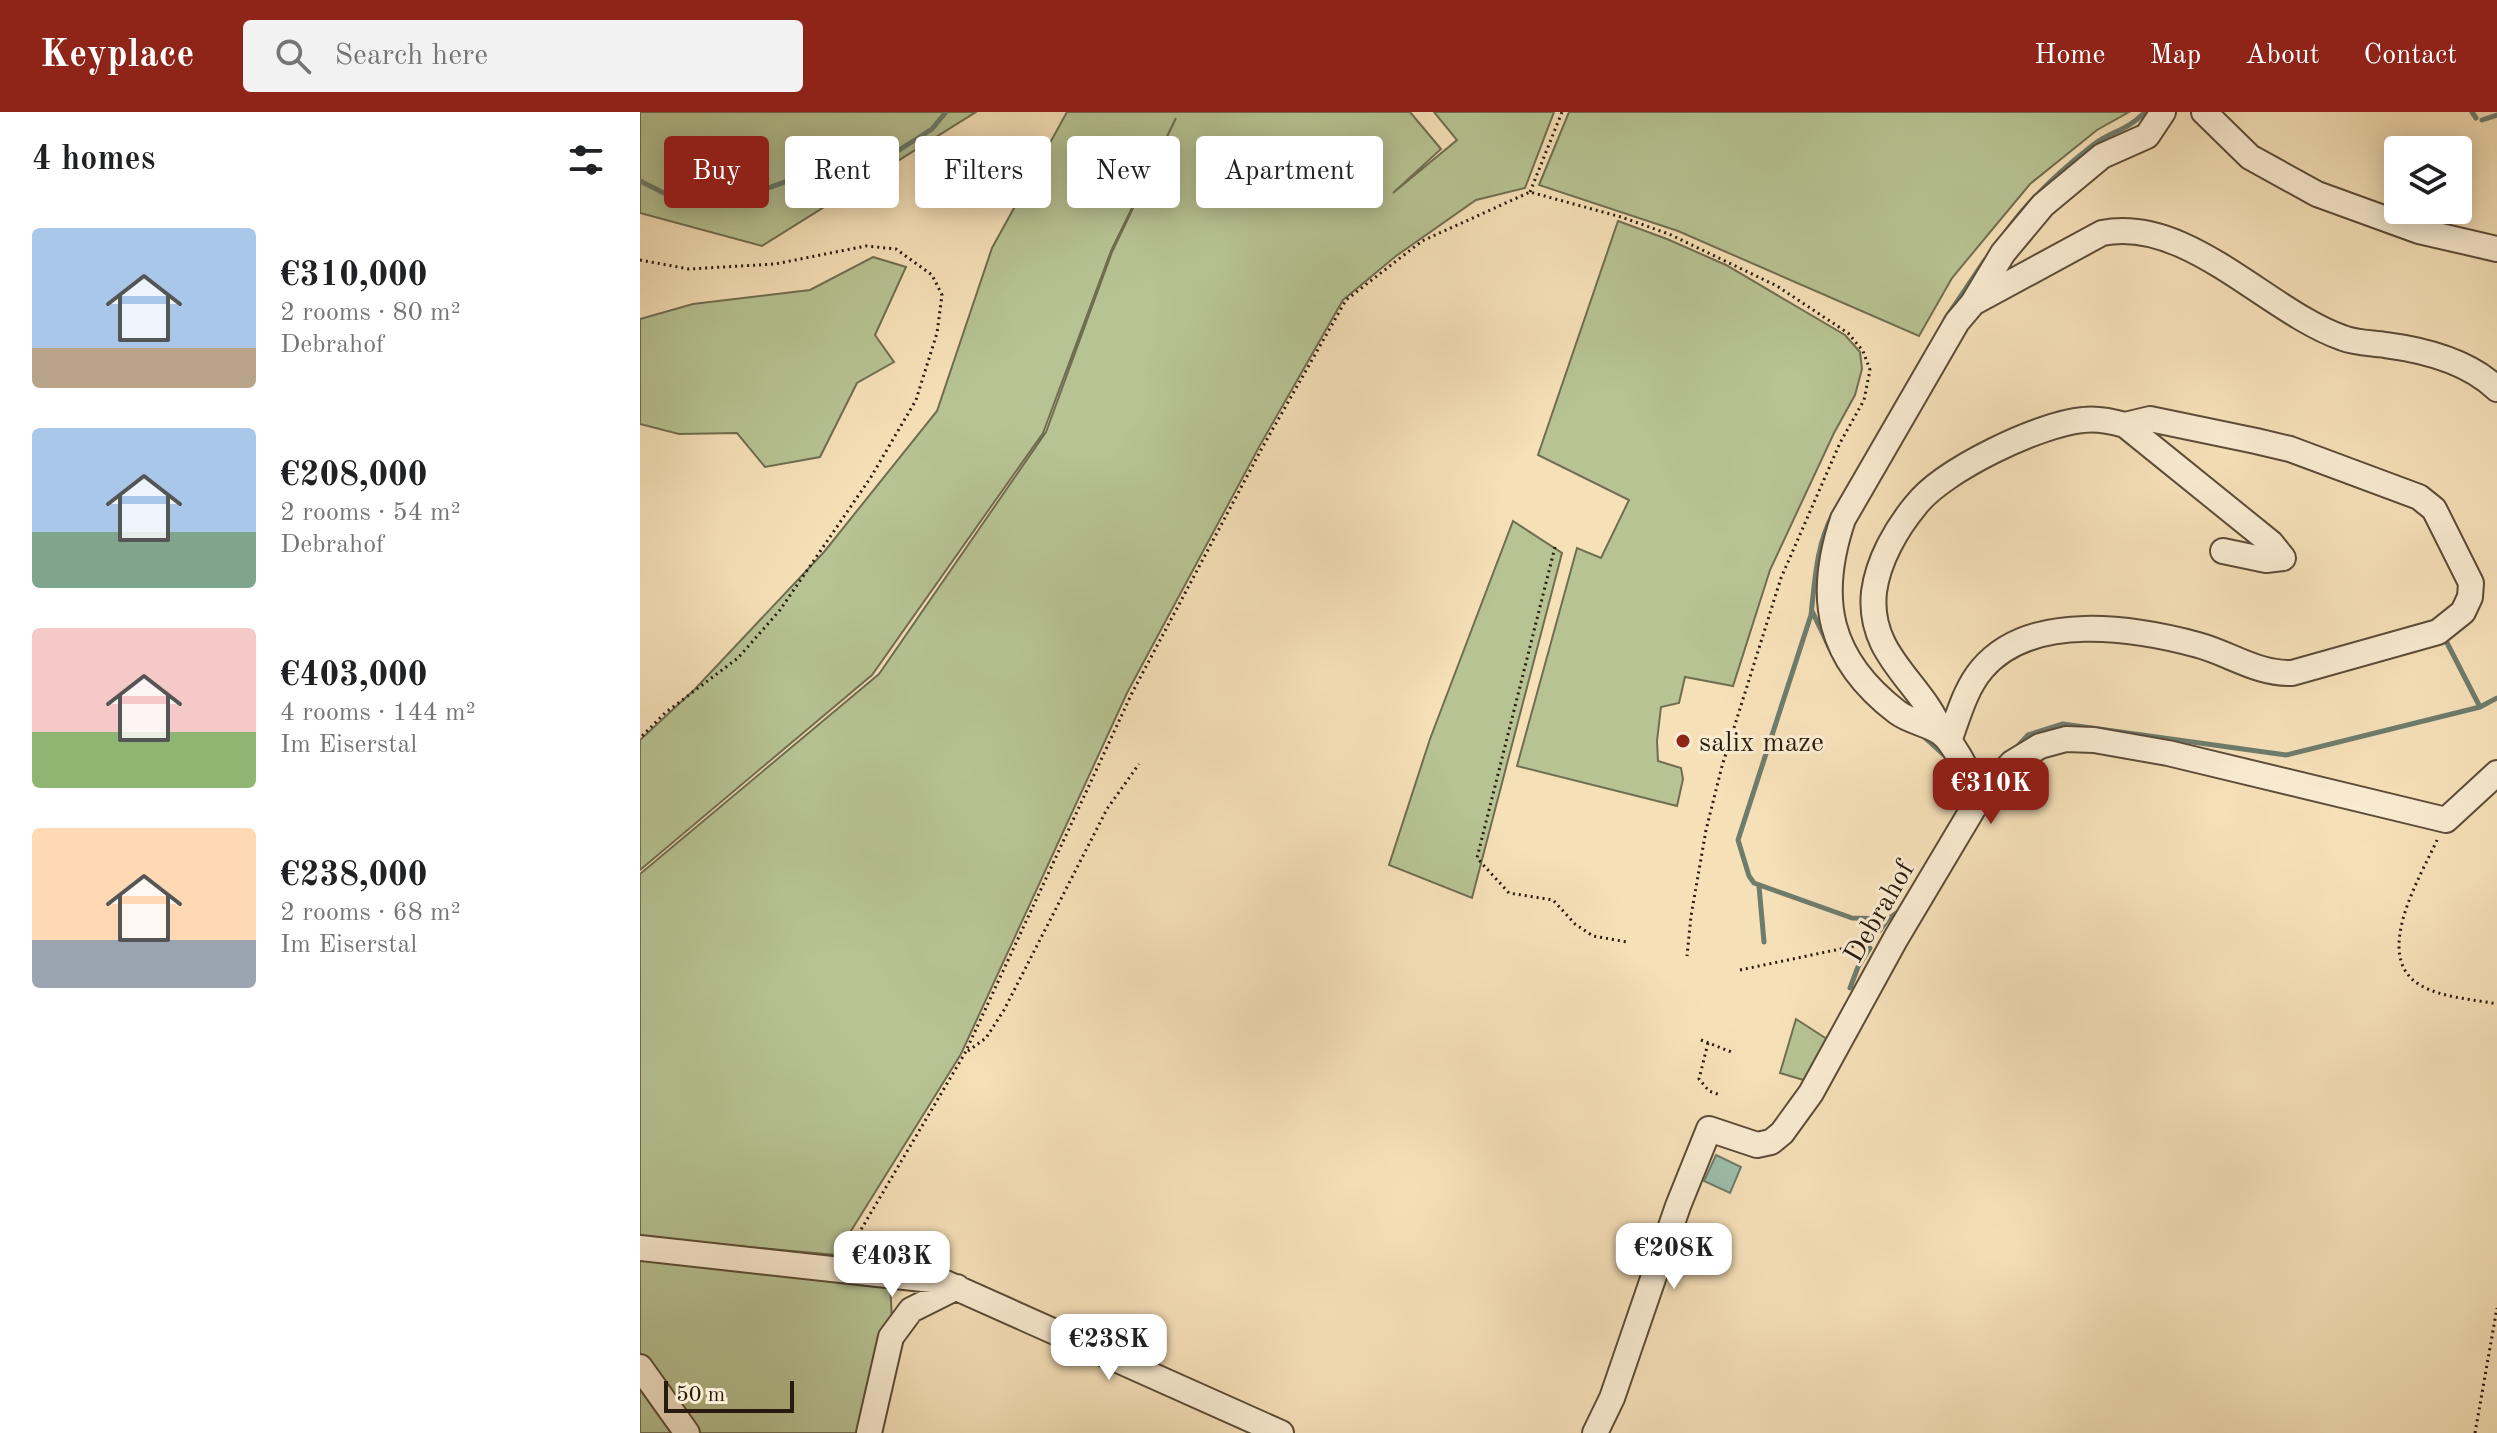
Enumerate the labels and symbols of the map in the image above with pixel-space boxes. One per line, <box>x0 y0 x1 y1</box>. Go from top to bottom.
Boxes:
place label: salix maze <box>1699 730 1824 758</box>
marker: salix maze <box>1674 732 1692 750</box>
pin: €310K <box>1935 758 2047 826</box>
street label: Debrahof <box>1840 855 1922 968</box>
pin: €208K <box>1618 1223 1730 1291</box>
pin: €403K <box>836 1231 948 1299</box>
pin: €238K <box>1053 1314 1165 1382</box>
scale bar <box>664 1377 794 1413</box>

